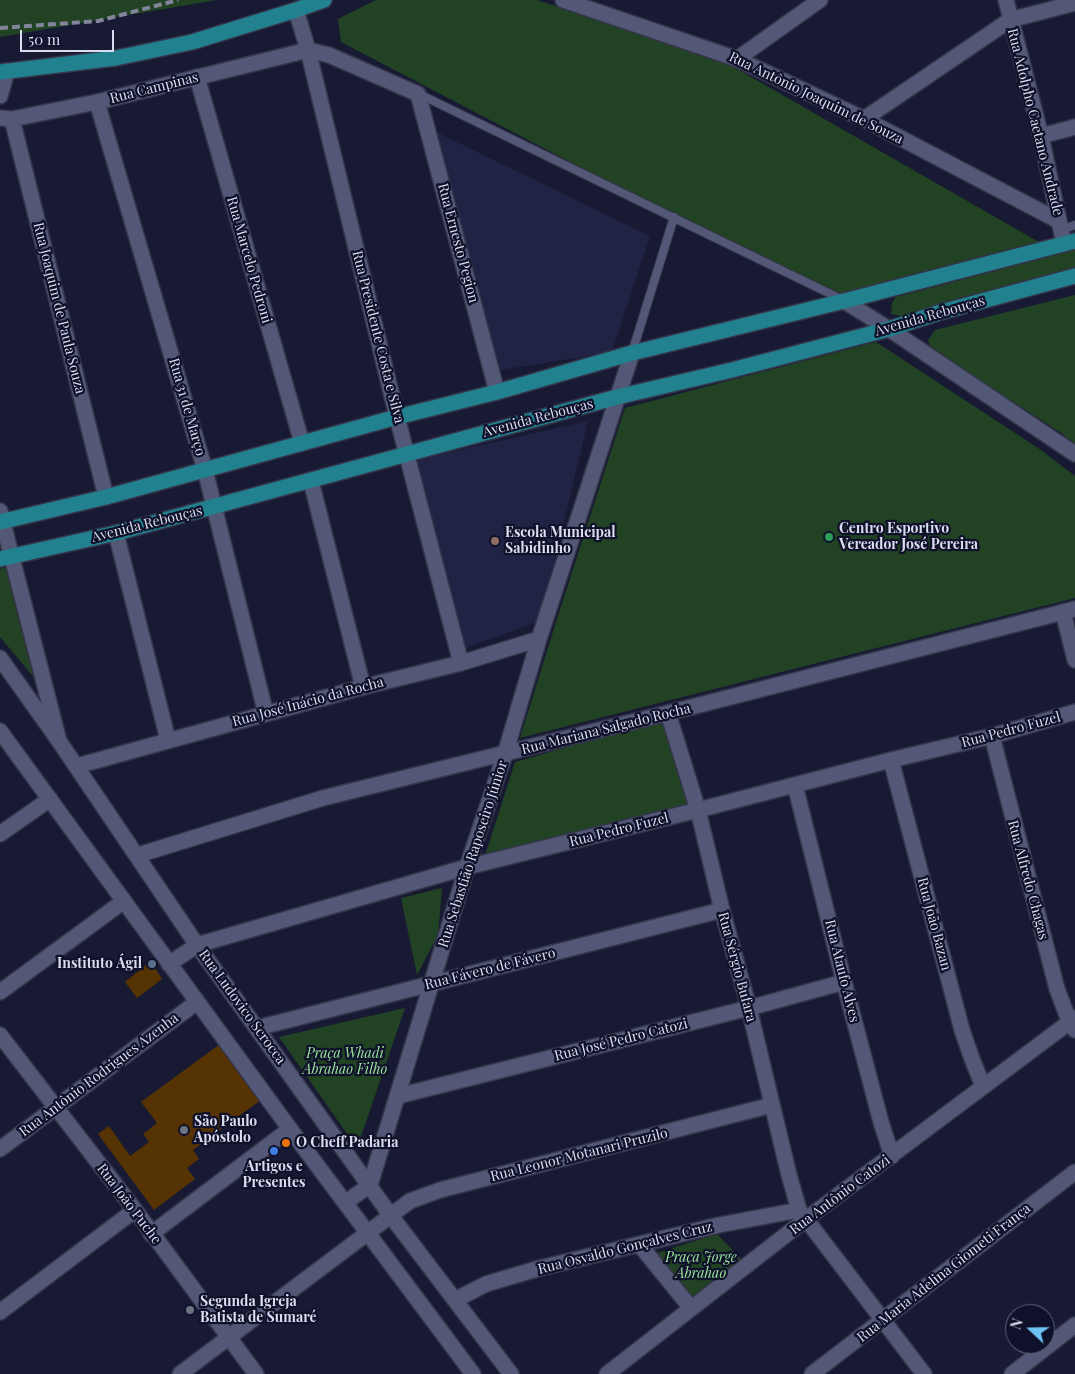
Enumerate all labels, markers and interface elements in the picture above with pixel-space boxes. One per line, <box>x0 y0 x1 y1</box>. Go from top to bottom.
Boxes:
scale bar <box>22 20 116 52</box>
street label: Rua Adolpho Caetano Andrade <box>1004 27 1066 217</box>
text: 50 m <box>28 29 60 49</box>
street label: Rua Antônio Joaquim de Souza <box>726 48 906 148</box>
street label: Rua Campinas <box>108 69 200 107</box>
street label: Rua Ernesto Pegion <box>434 181 482 305</box>
street label: Rua Marcelo Pedroni <box>223 195 275 325</box>
street label: Rua Joaquim de Paula Souza <box>30 221 88 395</box>
street label: Rua Presidente Costa e Silva <box>348 249 408 425</box>
street label: Avenida Rebouças <box>873 292 987 340</box>
street label: Rua 31 de Março <box>165 356 209 458</box>
street label: Avenida Rebouças <box>481 395 595 441</box>
street label: Avenida Rebouças <box>90 502 204 546</box>
place label: Centro Esportivo Vereador José Pereira <box>839 521 978 554</box>
place label: Escola Municipal Sabidinho <box>505 525 616 558</box>
marker: Centro Esportivo Vereador José Pereira <box>823 531 835 543</box>
marker: Escola Municipal Sabidinho <box>489 535 501 547</box>
street label: Rua José Inácio da Rocha <box>231 674 385 730</box>
street label: Rua Mariana Salgado Rocha <box>520 700 692 758</box>
street label: Rua Pedro Fuzel <box>960 709 1062 751</box>
street label: Rua Sebastião Raposeiro Júnior <box>435 758 511 950</box>
street label: Rua Pedro Fuzel <box>568 810 670 850</box>
street label: Rua Alfredo Chagas <box>1004 819 1052 941</box>
street label: Rua João Bazan <box>914 876 954 972</box>
street label: Rua Sérgio Bufara <box>714 910 760 1024</box>
street label: Rua Ataufo Alves <box>821 918 863 1024</box>
street label: Rua Fávero de Fávero <box>423 945 557 993</box>
street label: Rua Ludovico Scrocca <box>195 947 289 1067</box>
place label: Instituto Ágil <box>57 956 142 972</box>
marker: Instituto Ágil <box>146 958 158 970</box>
street label: Rua Antônio Rodrigues Azenha <box>16 1010 182 1140</box>
street label: Rua José Pedro Catozi <box>553 1015 689 1065</box>
park label: Praça Whadi Abrahao Filho <box>303 1046 387 1078</box>
place label: São Paulo Apóstolo <box>194 1114 257 1146</box>
marker: São Paulo Apóstolo <box>178 1124 190 1136</box>
street label: Rua Leonor Motanari Pruzilo <box>489 1125 669 1185</box>
place label: O Cheff Padaria <box>296 1135 398 1151</box>
marker: O Cheff Padaria <box>280 1137 292 1149</box>
marker: Artigos e Presentes <box>268 1145 280 1157</box>
street label: Rua Antônio Catozi <box>787 1152 893 1238</box>
place label: Artigos e Presentes <box>243 1159 305 1192</box>
street label: Rua João Puche <box>93 1161 165 1247</box>
street label: Rua Maria Adelina Giometi França <box>854 1200 1034 1346</box>
street label: Rua Osvaldo Gonçalves Cruz <box>536 1218 714 1278</box>
park label: Praça Jorge Abrahao <box>665 1250 737 1282</box>
place label: Segunda Igreja Batista de Sumaré <box>200 1294 317 1326</box>
marker: Segunda Igreja Batista de Sumaré <box>184 1304 196 1316</box>
north arrow <box>1005 1304 1055 1354</box>
text: N <box>1006 1316 1027 1332</box>

